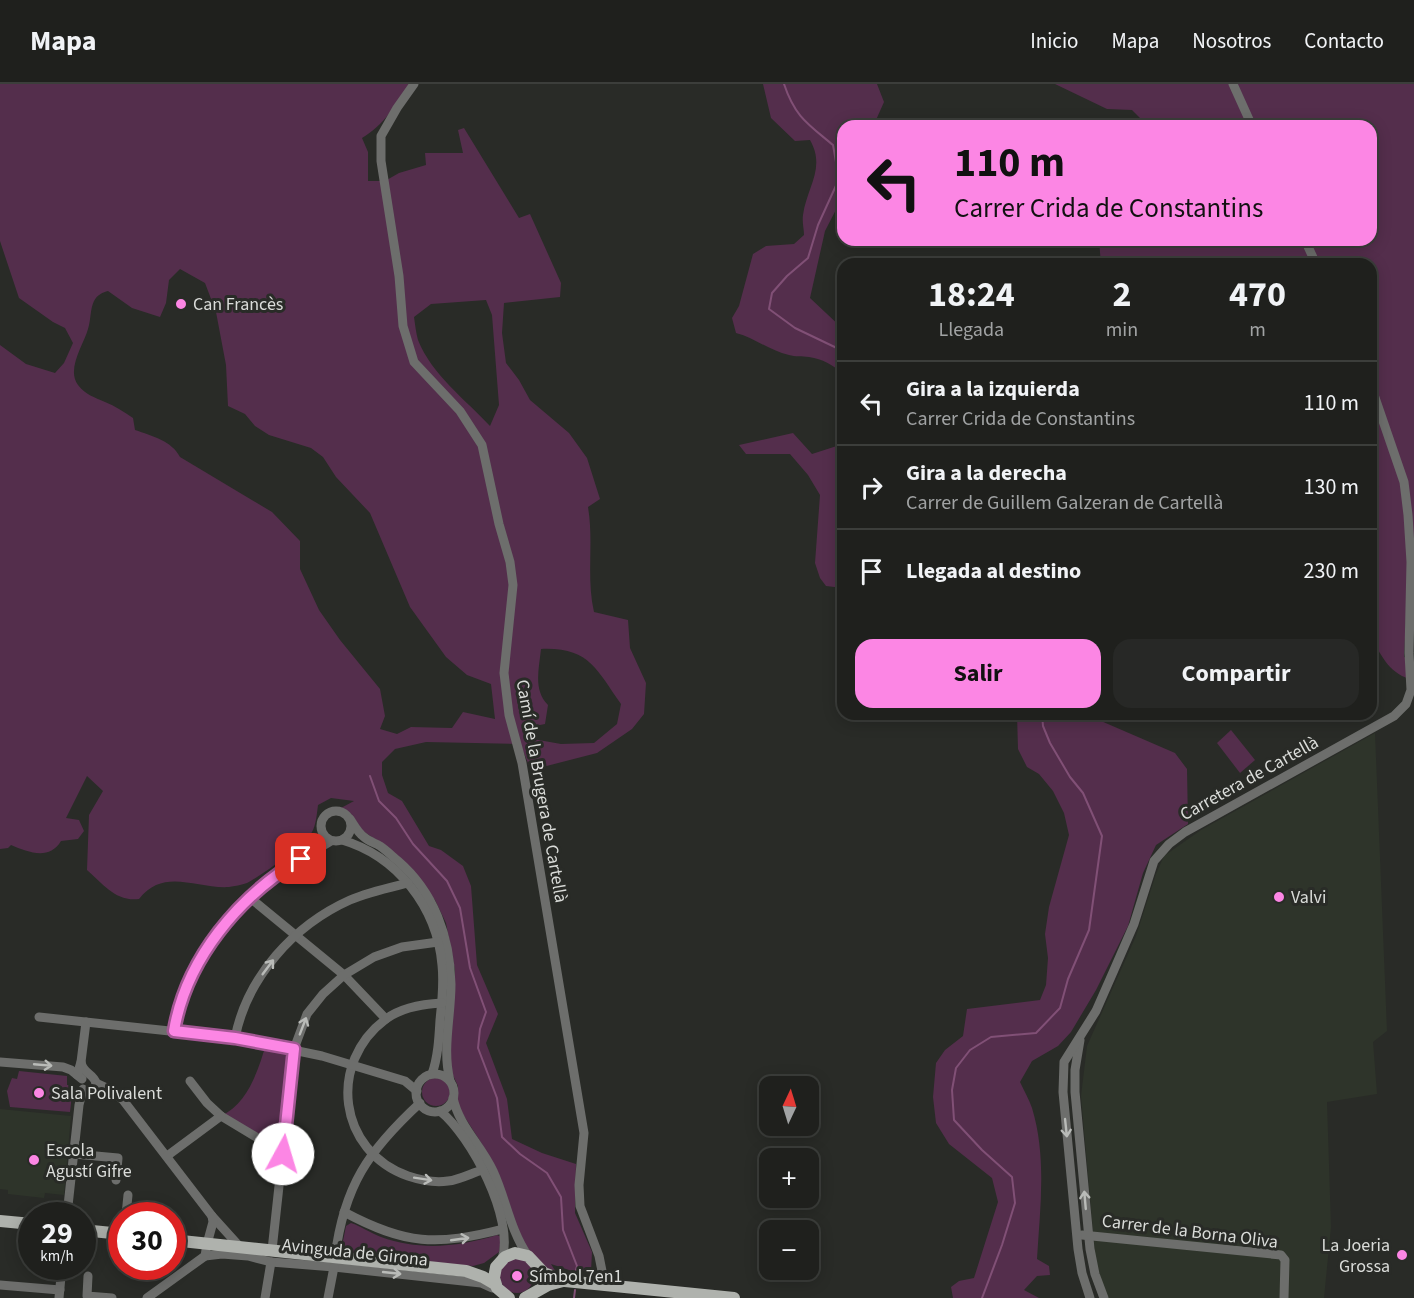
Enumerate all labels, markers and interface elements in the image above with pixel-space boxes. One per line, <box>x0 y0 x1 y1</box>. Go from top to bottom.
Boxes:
text: Mapa <box>30 21 97 61</box>
text: Inicio <box>1030 26 1078 56</box>
text: Mapa <box>1111 26 1159 56</box>
text: Nosotros <box>1192 26 1271 56</box>
text: Contacto <box>1304 26 1384 56</box>
text: 110 m <box>954 133 1065 193</box>
icon: left <box>855 144 933 222</box>
text: Carrer Crida de Constantins <box>954 189 1263 228</box>
text: 18:24 <box>928 269 1015 320</box>
text: 2 <box>1112 269 1131 320</box>
text: 470 <box>1229 269 1286 320</box>
place label: Can Francès <box>193 292 283 317</box>
marker: Can Francès <box>174 297 188 311</box>
text: Llegada <box>939 316 1004 344</box>
text: min <box>1106 316 1138 344</box>
text: m <box>1249 316 1266 344</box>
text: Gira a la izquierda <box>906 373 1080 405</box>
icon: left <box>855 387 888 420</box>
text: 110 m <box>1304 387 1359 419</box>
text: Carrer Crida de Constantins <box>906 405 1135 433</box>
text: Gira a la derecha <box>906 457 1067 489</box>
icon: right <box>855 471 888 504</box>
text: 130 m <box>1304 471 1359 503</box>
text: Carrer de Guillem Galzeran de Cartellà <box>906 489 1223 517</box>
icon: arrive <box>855 555 888 588</box>
text: Llegada al destino <box>906 555 1081 587</box>
text: 230 m <box>1304 555 1359 587</box>
button: Salir <box>855 639 1101 708</box>
button: Compartir <box>1113 639 1359 708</box>
street label: Camí de la Brugera de Cartellà <box>510 678 573 905</box>
street label: Carretera de Cartellà <box>1175 730 1323 827</box>
pin <box>275 833 326 884</box>
icon: arrive <box>284 842 317 875</box>
place label: Valvi <box>1291 885 1326 910</box>
marker: Valvi <box>1272 890 1286 904</box>
one-way arrow <box>261 959 274 975</box>
one-way arrow <box>298 1017 309 1036</box>
one-way arrow <box>32 1060 52 1071</box>
north arrow <box>759 1076 819 1136</box>
map controls <box>759 1076 819 1280</box>
place label: Sala Polivalent <box>51 1081 162 1106</box>
marker: Sala Polivalent <box>32 1086 46 1100</box>
one-way arrow <box>1061 1117 1072 1137</box>
position arrow <box>251 1122 315 1186</box>
place label: Escola Agustí Gifre <box>46 1138 132 1184</box>
button: + <box>759 1148 819 1208</box>
marker: Escola Agustí Gifre <box>27 1153 41 1167</box>
one-way arrow <box>413 1174 432 1185</box>
one-way arrow <box>1079 1190 1090 1210</box>
speed limit sign: 30 <box>108 1202 186 1280</box>
street label: Carrer de la Borna Oliva <box>1100 1208 1280 1255</box>
text: 29 <box>41 1212 73 1255</box>
button: − <box>759 1220 819 1280</box>
street label: Avinguda de Girona <box>281 1232 429 1273</box>
one-way arrow <box>449 1233 469 1244</box>
place label: La Joeria Grossa <box>1322 1233 1390 1279</box>
text: km/h <box>40 1246 74 1267</box>
marker: La Joeria Grossa <box>1395 1248 1409 1262</box>
place label: Símbol 7en1 <box>529 1264 623 1289</box>
one-way arrow <box>381 1268 401 1279</box>
marker: Símbol 7en1 <box>510 1269 524 1283</box>

